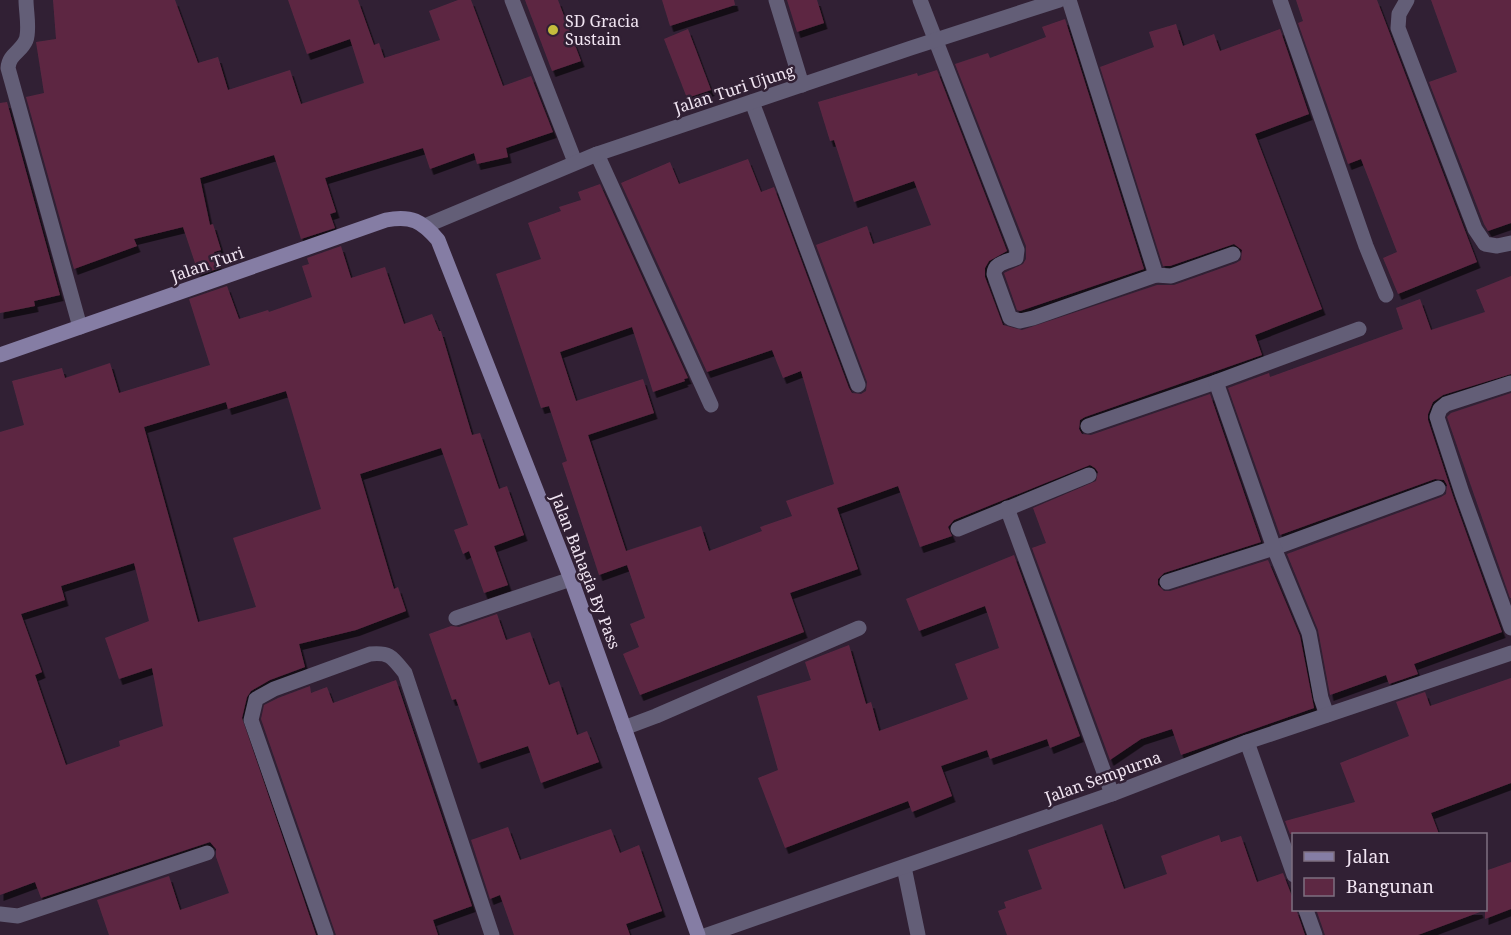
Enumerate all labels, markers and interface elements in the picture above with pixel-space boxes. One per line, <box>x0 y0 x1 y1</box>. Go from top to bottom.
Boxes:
place label: SD Gracia Sustain <box>565 10 639 50</box>
marker: SD Gracia Sustain <box>546 23 560 37</box>
street label: Jalan Turi Ujung <box>670 59 797 119</box>
street label: Jalan Turi <box>167 241 246 287</box>
street label: Jalan Bahagia By Pass <box>546 489 626 652</box>
street label: Jalan Sempurna <box>1041 746 1164 809</box>
legend <box>1292 833 1487 911</box>
text: Jalan <box>1345 844 1390 868</box>
text: Bangunan <box>1346 874 1434 898</box>

